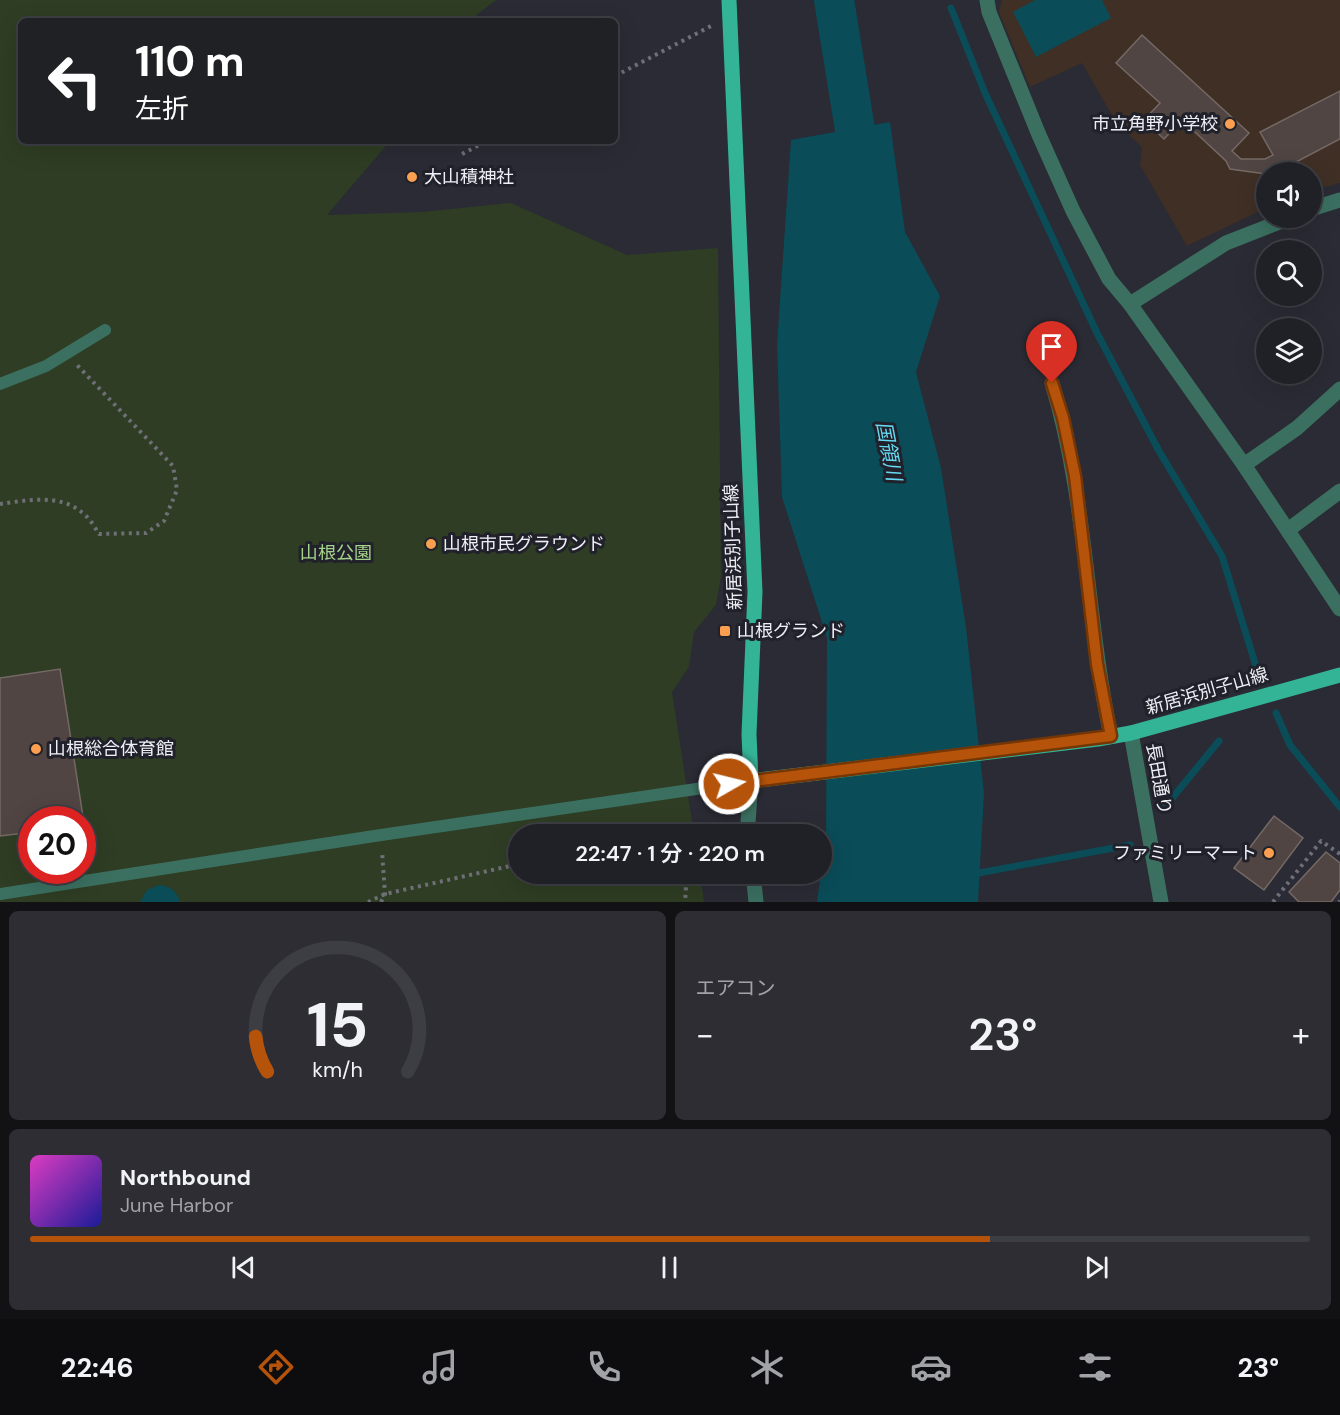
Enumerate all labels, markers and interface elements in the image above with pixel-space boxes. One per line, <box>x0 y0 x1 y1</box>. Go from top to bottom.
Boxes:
text: 110 m <box>135 34 245 89</box>
icon: left <box>36 42 114 120</box>
text: 左折 <box>135 91 189 126</box>
place label: 市立角野小学校 <box>1092 112 1218 136</box>
marker: 市立角野小学校 <box>1223 117 1237 131</box>
map controls <box>1256 162 1322 384</box>
button: sound <box>1256 162 1322 228</box>
place label: 大山積神社 <box>424 165 514 189</box>
marker: 大山積神社 <box>405 170 419 184</box>
button: search <box>1256 240 1322 306</box>
button: layers <box>1256 318 1322 384</box>
pin <box>1026 321 1077 383</box>
icon: arrive <box>1035 330 1068 363</box>
water label: 国領川 <box>871 419 908 485</box>
street label: 新居浜別子山線 <box>719 484 747 610</box>
place label: 山根市民グラウンド <box>443 532 605 556</box>
marker: 山根市民グラウンド <box>424 537 438 551</box>
park label: 山根公園 <box>300 541 372 565</box>
place label: 山根グランド <box>737 619 845 643</box>
marker: 山根グランド <box>718 624 732 638</box>
street label: 新居浜別子山線 <box>1143 662 1271 720</box>
place label: 山根総合体育館 <box>48 737 174 761</box>
street label: 長田通り <box>1141 741 1177 817</box>
marker: 山根総合体育館 <box>29 742 43 756</box>
position arrow <box>697 752 761 816</box>
speed limit sign: 20 <box>18 806 96 884</box>
text: 22:47 · 1 分 · 220 m <box>575 839 765 868</box>
place label: ファミリーマート <box>1113 841 1257 865</box>
marker: ファミリーマート <box>1262 846 1276 860</box>
text: エアコン <box>696 975 776 1001</box>
text: 15 <box>306 984 368 1065</box>
text: 23° <box>968 1005 1037 1064</box>
text: − <box>696 1013 714 1056</box>
text: + <box>1292 1013 1310 1056</box>
text: km/h <box>312 1057 363 1085</box>
text: Northbound <box>120 1163 251 1192</box>
text: June Harbor <box>120 1192 233 1218</box>
icon: previous <box>227 1251 260 1284</box>
icon: pause <box>653 1251 686 1284</box>
icon: next <box>1080 1251 1113 1284</box>
icon: directions <box>255 1346 297 1388</box>
icon: music <box>419 1346 461 1388</box>
icon: phone <box>583 1346 625 1388</box>
icon: climate <box>746 1346 788 1388</box>
icon: car <box>910 1346 952 1388</box>
icon: filters <box>1074 1346 1116 1388</box>
text: 22:46 <box>61 1350 134 1385</box>
text: 23° <box>1237 1350 1279 1385</box>

